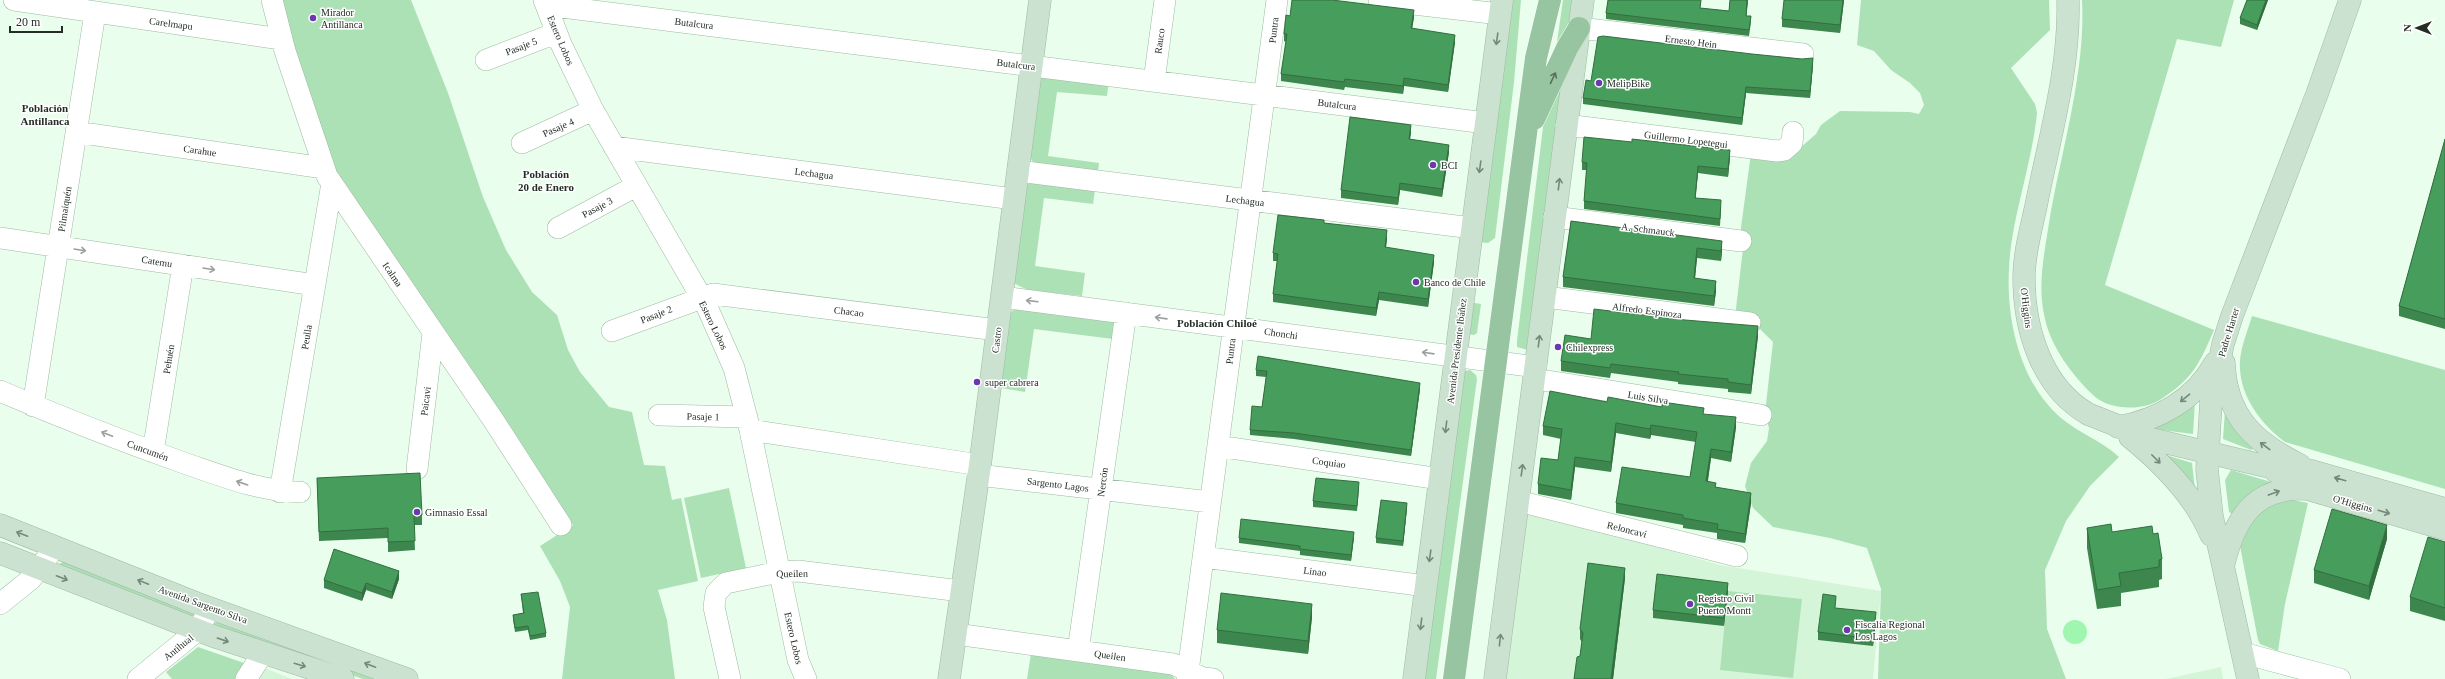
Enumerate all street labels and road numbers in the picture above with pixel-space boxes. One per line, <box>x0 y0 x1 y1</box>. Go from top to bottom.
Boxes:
street label: Estero Lobos <box>545 14 576 67</box>
street label: Carelmapu <box>148 15 193 32</box>
street label: Butalcura <box>674 16 714 31</box>
street label: Puntra <box>1266 16 1281 44</box>
street label: Rauco <box>1152 28 1167 54</box>
street label: Ernesto Hein <box>1664 33 1718 50</box>
street label: Pasaje 5 <box>504 35 539 58</box>
street label: Butalcura <box>996 57 1036 72</box>
street label: Butalcura <box>1317 97 1357 112</box>
street label: Pasaje 4 <box>541 116 576 139</box>
street label: Guillermo Lopetegui <box>1644 129 1729 150</box>
street label: Carahue <box>183 143 218 158</box>
street label: Lechagua <box>794 166 834 181</box>
street label: Pilmaiquén <box>55 186 73 232</box>
street label: Lechagua <box>1225 193 1265 208</box>
street label: Pasaje 3 <box>580 195 614 220</box>
street label: A. Schmauck <box>1621 221 1675 238</box>
street label: Catemu <box>141 254 173 269</box>
street label: Icalma <box>380 260 405 289</box>
street label: O'Higgins <box>2019 287 2034 329</box>
street label: Avenida Presidente Ibáñez <box>1445 297 1469 405</box>
street label: Estero Lobos <box>697 299 730 352</box>
street label: Alfredo Espinoza <box>1611 301 1683 320</box>
street label: Pasaje 2 <box>639 303 674 326</box>
street label: Chacao <box>833 304 864 319</box>
street label: Padre Harter <box>2216 306 2241 358</box>
street label: Peulla <box>299 323 314 350</box>
street label: Castro <box>989 326 1004 354</box>
street label: Chonchi <box>1263 326 1299 341</box>
street label: Puntra <box>1223 337 1238 365</box>
street label: Pehuén <box>161 344 176 374</box>
street label: Paicavi <box>418 386 433 416</box>
street label: Luis Silva <box>1627 389 1669 406</box>
street label: Pasaje 1 <box>686 411 720 422</box>
street label: Cuncumén <box>126 438 170 463</box>
street label: Coquiao <box>1311 455 1346 470</box>
street label: Nercón <box>1095 467 1110 497</box>
street label: Sargento Lagos <box>1026 475 1090 494</box>
street label: O'Higgins <box>2332 493 2374 514</box>
street label: Reloncaví <box>1606 519 1648 540</box>
street label: Linao <box>1303 565 1327 578</box>
street label: Queilen <box>776 568 808 579</box>
street label: Avenida Sargento Silva <box>157 583 249 626</box>
street label: Estero Lobos <box>782 611 805 665</box>
street label: Antihual <box>161 632 196 663</box>
street label: Queilen <box>1093 648 1126 663</box>

